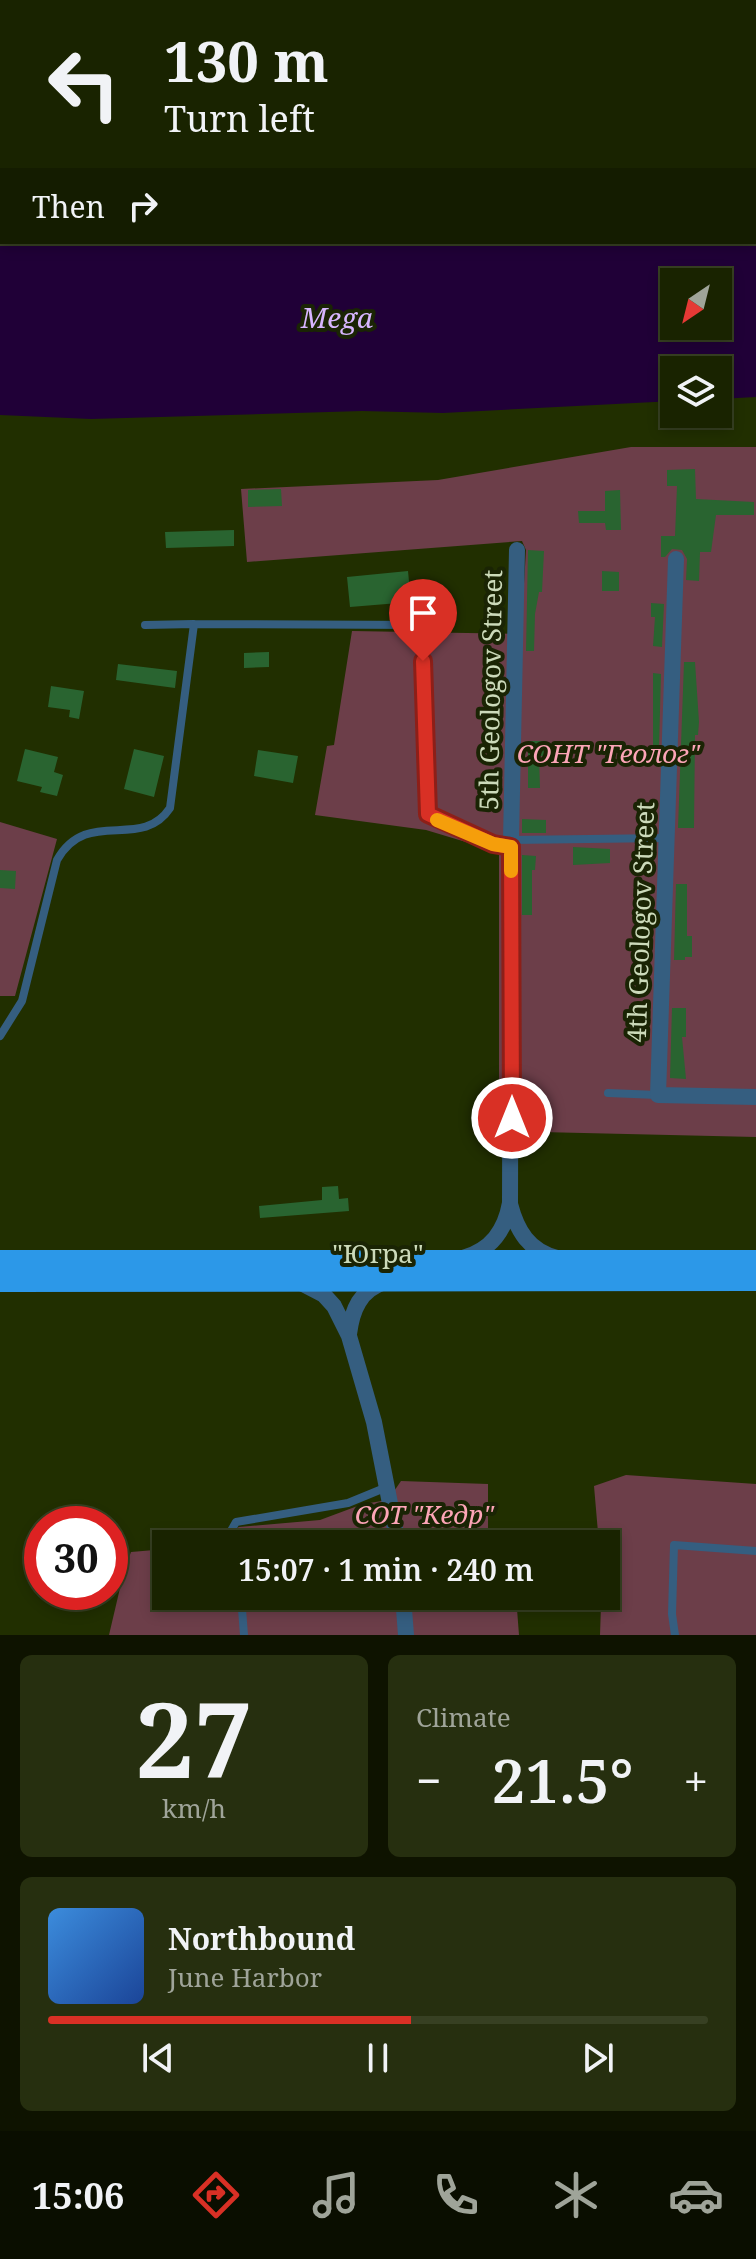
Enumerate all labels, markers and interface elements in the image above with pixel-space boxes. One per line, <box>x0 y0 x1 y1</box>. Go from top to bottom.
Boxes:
text: 130 m <box>164 22 329 98</box>
icon: left <box>32 32 136 136</box>
text: Turn left <box>164 94 315 143</box>
icon: right <box>121 184 165 228</box>
text: Then <box>32 186 105 227</box>
north arrow <box>660 268 732 340</box>
map controls <box>660 268 732 428</box>
water label: Mega <box>300 298 374 336</box>
button: layers <box>660 356 732 428</box>
street label: 5th Geologov Street <box>470 569 510 811</box>
pin <box>389 579 457 661</box>
icon: arrive <box>401 591 445 635</box>
park label: СОНТ "Геолог" <box>516 735 701 771</box>
street label: 4th Geologov Street <box>618 801 662 1043</box>
position arrow <box>470 1076 554 1160</box>
street label: "Югра" <box>332 1235 424 1271</box>
park label: СОТ "Кедр" <box>354 1496 495 1532</box>
speed limit sign: 30 <box>24 1506 128 1610</box>
text: 15:07 · 1 min · 240 m <box>238 1549 534 1590</box>
text: 27 <box>135 1667 253 1808</box>
text: Climate <box>416 1699 511 1735</box>
text: 21.5° <box>491 1739 633 1821</box>
text: − <box>416 1750 441 1810</box>
text: + <box>683 1750 708 1810</box>
text: km/h <box>162 1790 226 1826</box>
text: Northbound <box>168 1918 355 1959</box>
text: June Harbor <box>168 1959 322 1995</box>
icon: previous <box>136 2036 180 2080</box>
icon: pause <box>356 2036 400 2080</box>
icon: next <box>576 2036 620 2080</box>
icon: directions <box>188 2167 244 2223</box>
icon: music <box>308 2167 364 2223</box>
icon: phone <box>428 2167 484 2223</box>
icon: climate <box>548 2167 604 2223</box>
icon: car <box>668 2167 724 2223</box>
text: 15:06 <box>32 2171 124 2220</box>

